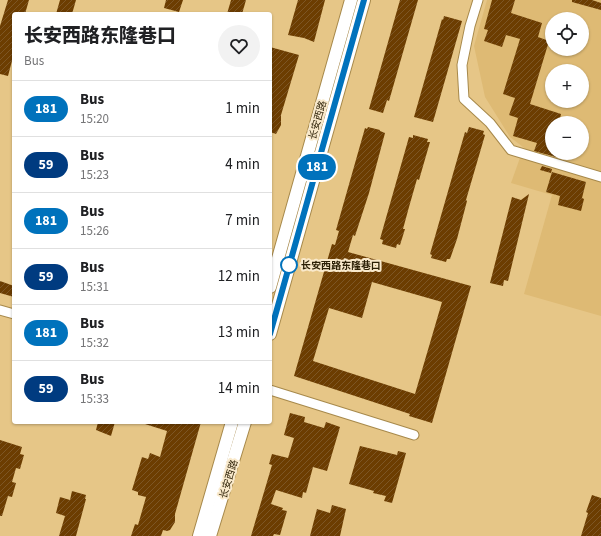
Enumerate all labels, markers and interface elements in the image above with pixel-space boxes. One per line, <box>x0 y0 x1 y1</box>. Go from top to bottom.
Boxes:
map controls <box>545 12 589 160</box>
button: locate <box>545 12 589 56</box>
text: 长安西路东隆巷口 <box>24 23 176 50</box>
button: heart <box>218 25 260 67</box>
text: Bus <box>24 52 44 70</box>
button: + <box>545 64 589 108</box>
text: Bus <box>80 89 104 110</box>
text: 1 min <box>225 98 260 119</box>
text: 181 <box>35 99 57 119</box>
street label: 长安西路 <box>306 99 330 141</box>
text: 15:20 <box>80 110 109 128</box>
button: − <box>545 116 589 160</box>
text: Bus <box>80 145 104 166</box>
text: 4 min <box>225 154 260 175</box>
line badge: 181 <box>294 154 340 180</box>
text: 59 <box>39 155 53 175</box>
text: 181 <box>306 157 328 177</box>
text: 15:23 <box>80 166 109 184</box>
text: Bus <box>80 201 104 222</box>
text: 7 min <box>225 210 260 231</box>
text: 181 <box>35 211 57 231</box>
text: 15:26 <box>80 222 109 240</box>
marker: 长安西路东隆巷口 <box>280 256 298 274</box>
text: Bus <box>80 257 104 278</box>
place label: 长安西路东隆巷口 <box>301 259 381 273</box>
text: 12 min <box>218 266 260 287</box>
text: 59 <box>39 267 53 287</box>
text: 15:31 <box>80 278 109 296</box>
text: Bus <box>80 313 104 334</box>
text: 13 min <box>218 322 260 343</box>
text: 181 <box>35 323 57 343</box>
text: 15:32 <box>80 334 109 352</box>
text: Bus <box>80 369 104 390</box>
text: 14 min <box>218 378 260 399</box>
text: 59 <box>39 379 53 399</box>
text: 15:33 <box>80 390 109 408</box>
street label: 长安西路 <box>216 458 241 500</box>

